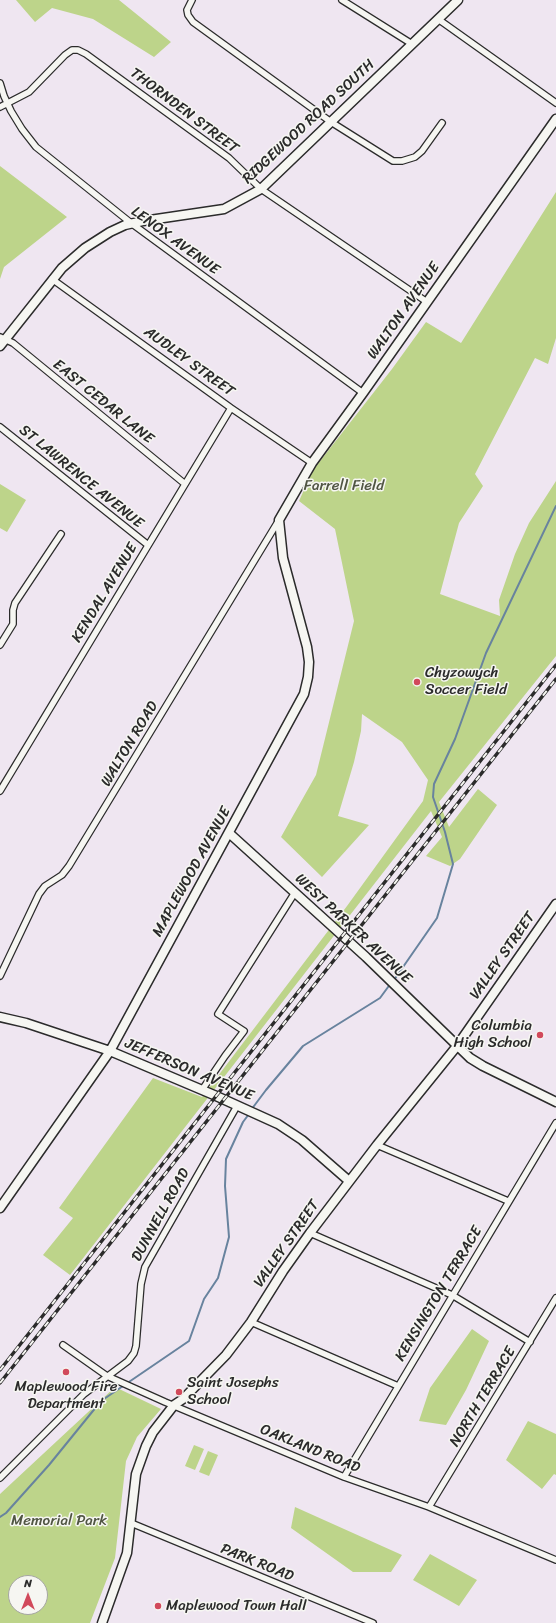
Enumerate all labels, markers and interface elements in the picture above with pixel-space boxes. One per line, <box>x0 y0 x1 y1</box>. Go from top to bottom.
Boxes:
street label: RIDGEWOOD ROAD SOUTH <box>239 56 379 188</box>
street label: THORNDEN STREET <box>126 64 242 158</box>
street label: LENOX AVENUE <box>127 203 223 279</box>
street label: WALTON AVENUE <box>364 259 444 363</box>
street label: AUDLEY STREET <box>140 323 238 401</box>
street label: EAST CEDAR LANE <box>49 356 157 448</box>
street label: ST LAWRENCE AVENUE <box>15 421 147 533</box>
park label: Farrell Field <box>304 477 384 495</box>
street label: KENDAL AVENUE <box>68 540 142 646</box>
place label: Chyzowych Soccer Field <box>425 664 507 699</box>
marker: Chyzowych Soccer Field <box>412 677 422 687</box>
street label: WALTON ROAD <box>98 698 162 790</box>
street label: MAPLEWOOD AVENUE <box>149 804 235 940</box>
street label: WEST PARKER AVENUE <box>291 870 415 988</box>
street label: VALLEY STREET <box>466 909 540 1003</box>
place label: Columbia High School <box>454 1017 532 1052</box>
marker: Columbia High School <box>535 1030 545 1040</box>
street label: JEFFERSON AVENUE <box>122 1035 256 1105</box>
street label: DUNNELL ROAD <box>128 1165 194 1265</box>
street label: VALLEY STREET <box>250 1197 324 1291</box>
street label: KENSINGTON TERRACE <box>392 1223 486 1365</box>
street label: NORTH TERRACE <box>446 1344 520 1450</box>
marker: Maplewood Fire Department <box>61 1367 71 1377</box>
place label: Saint Josephs School <box>187 1374 279 1409</box>
place label: Maplewood Fire Department <box>14 1378 118 1413</box>
marker: Saint Josephs School <box>174 1387 184 1397</box>
street label: OAKLAND ROAD <box>257 1421 363 1477</box>
park label: Memorial Park <box>11 1512 107 1530</box>
street label: PARK ROAD <box>218 1540 296 1586</box>
text: N <box>24 1574 32 1593</box>
north arrow <box>8 1575 48 1615</box>
place label: Maplewood Town Hall <box>166 1597 307 1615</box>
marker: Maplewood Town Hall <box>153 1601 163 1611</box>

